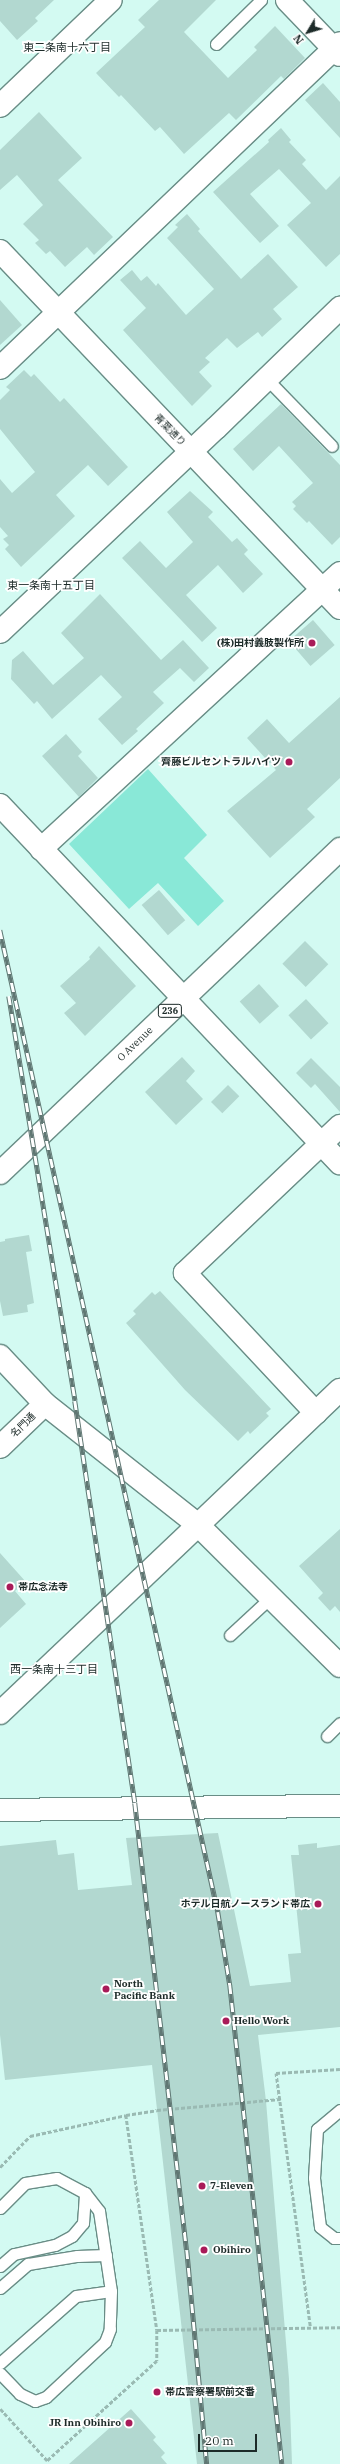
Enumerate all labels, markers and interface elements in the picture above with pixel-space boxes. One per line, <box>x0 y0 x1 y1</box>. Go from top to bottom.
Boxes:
north arrow <box>288 12 328 52</box>
text: N <box>290 32 307 47</box>
district label: 東二条南十六丁目 <box>23 40 111 54</box>
street label: 青葉通り <box>152 411 188 449</box>
district label: 東一条南十五丁目 <box>7 578 95 592</box>
place label: (株)田村義肢製作所 <box>217 637 304 649</box>
marker: (株)田村義肢製作所 <box>307 638 317 648</box>
place label: 齊藤ビルセントラルハイツ <box>161 756 281 768</box>
marker: 齊藤ビルセントラルハイツ <box>284 757 294 767</box>
road number: 236 <box>157 1004 183 1018</box>
street label: O Avenue <box>115 1024 155 1064</box>
street label: 名門通 <box>8 1410 38 1440</box>
place label: 帯広念法寺 <box>18 1581 68 1593</box>
marker: 帯広念法寺 <box>5 1582 15 1592</box>
district label: 西一条南十三丁目 <box>10 1662 98 1676</box>
place label: ホテル日航ノースランド帯広 <box>180 1898 310 1910</box>
marker: ホテル日航ノースランド帯広 <box>313 1899 323 1909</box>
place label: North Pacific Bank <box>114 1977 175 2000</box>
marker: North Pacific Bank <box>101 1984 111 1994</box>
place label: Hello Work <box>234 2015 289 2027</box>
marker: Hello Work <box>221 2016 231 2026</box>
place label: 7-Eleven <box>210 2180 253 2192</box>
marker: 7-Eleven <box>197 2181 207 2191</box>
marker: Obihiro <box>198 2244 210 2256</box>
place label: Obihiro <box>213 2244 251 2256</box>
place label: 帯広警察署駅前交番 <box>165 2386 255 2398</box>
marker: 帯広警察署駅前交番 <box>152 2387 162 2397</box>
place label: JR Inn Obihiro <box>49 2417 121 2429</box>
marker: JR Inn Obihiro <box>124 2418 134 2428</box>
scale bar <box>200 2426 259 2452</box>
text: 20 m <box>205 2433 234 2448</box>

